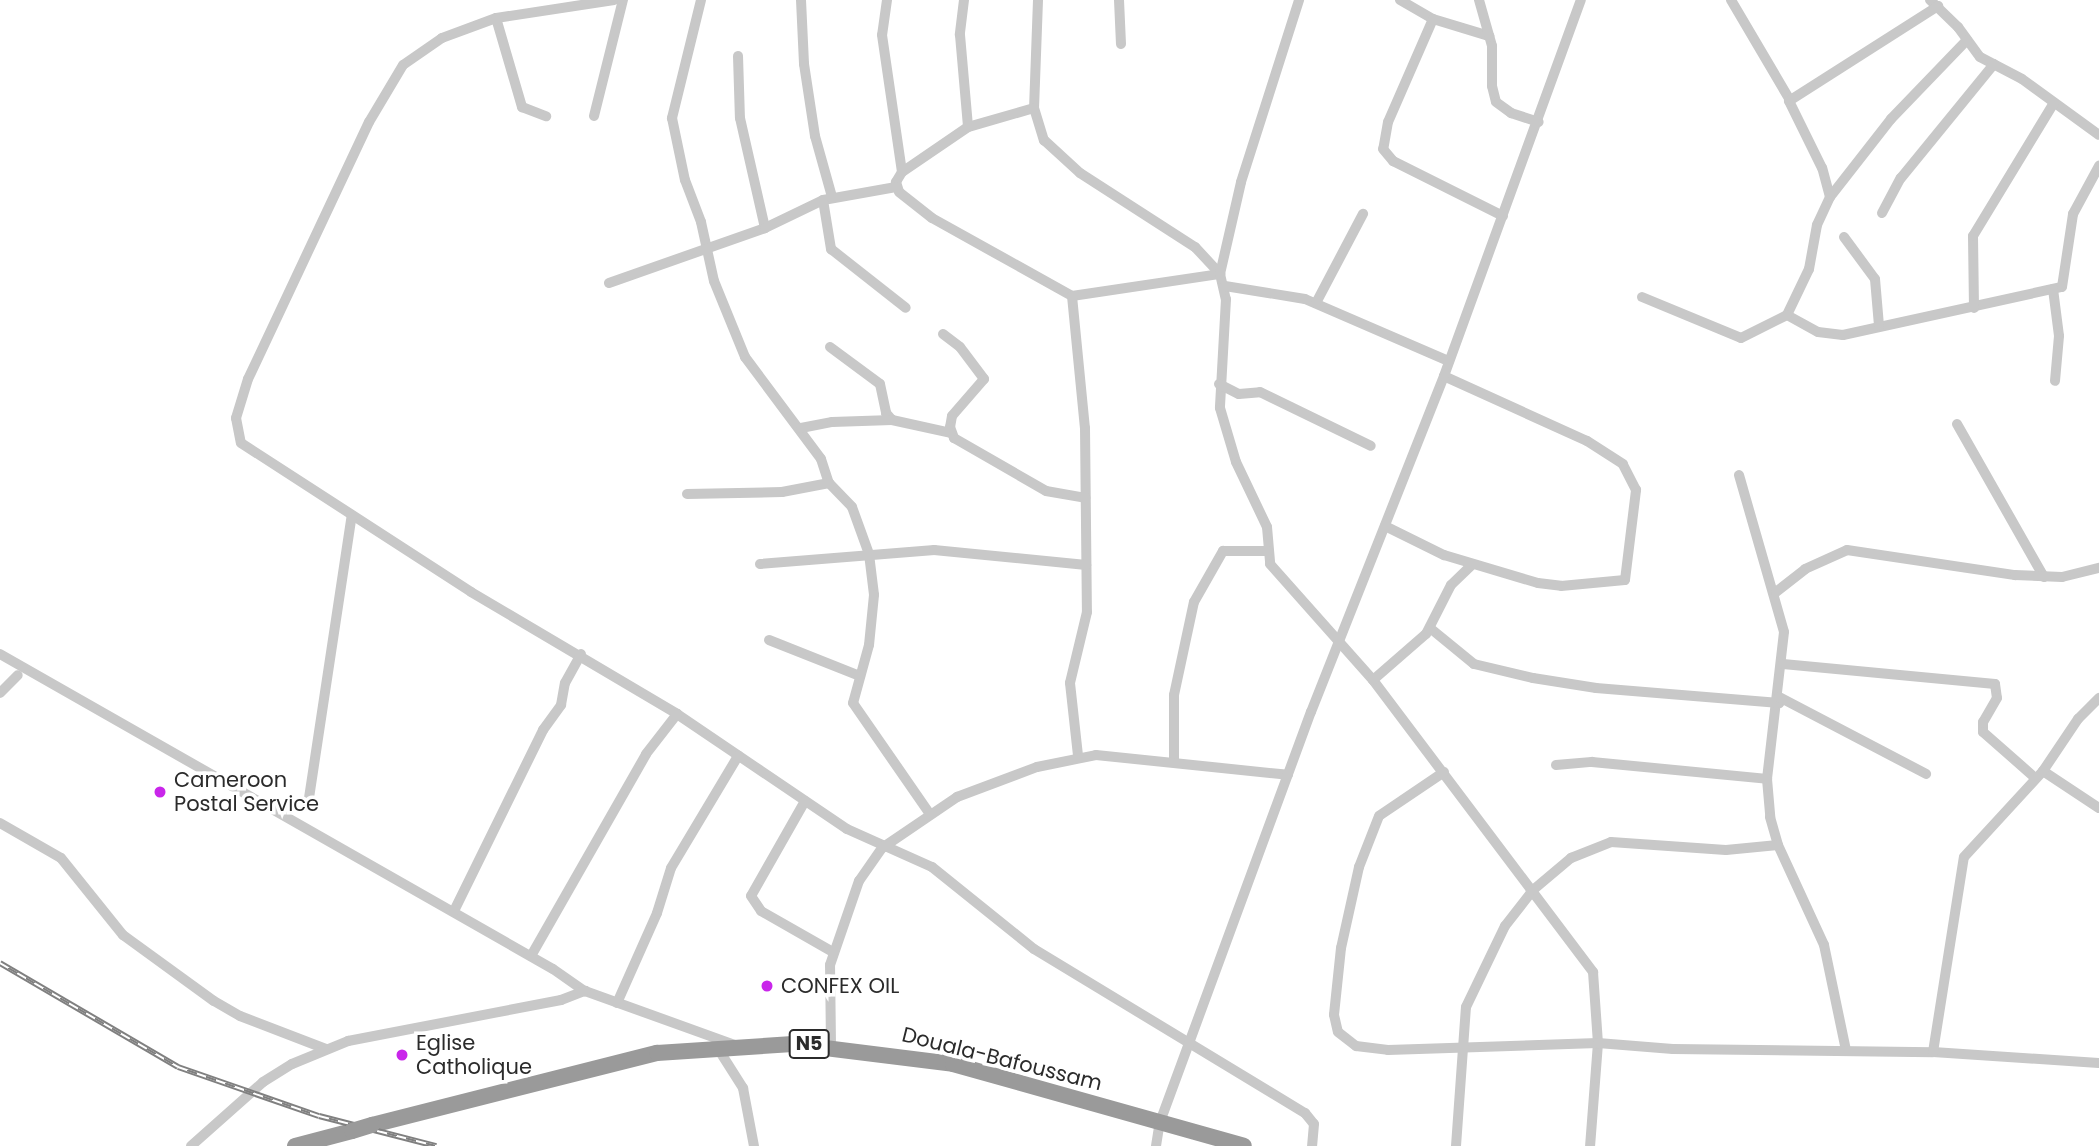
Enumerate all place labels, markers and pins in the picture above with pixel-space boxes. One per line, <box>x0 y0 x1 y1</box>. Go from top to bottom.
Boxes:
place label: Cameroon Postal Service <box>174 767 319 817</box>
marker: Cameroon Postal Service <box>152 784 168 800</box>
place label: CONFEX OIL <box>781 973 899 999</box>
marker: CONFEX OIL <box>759 978 775 994</box>
place label: Eglise Catholique <box>416 1030 532 1080</box>
marker: Eglise Catholique <box>394 1047 410 1063</box>

